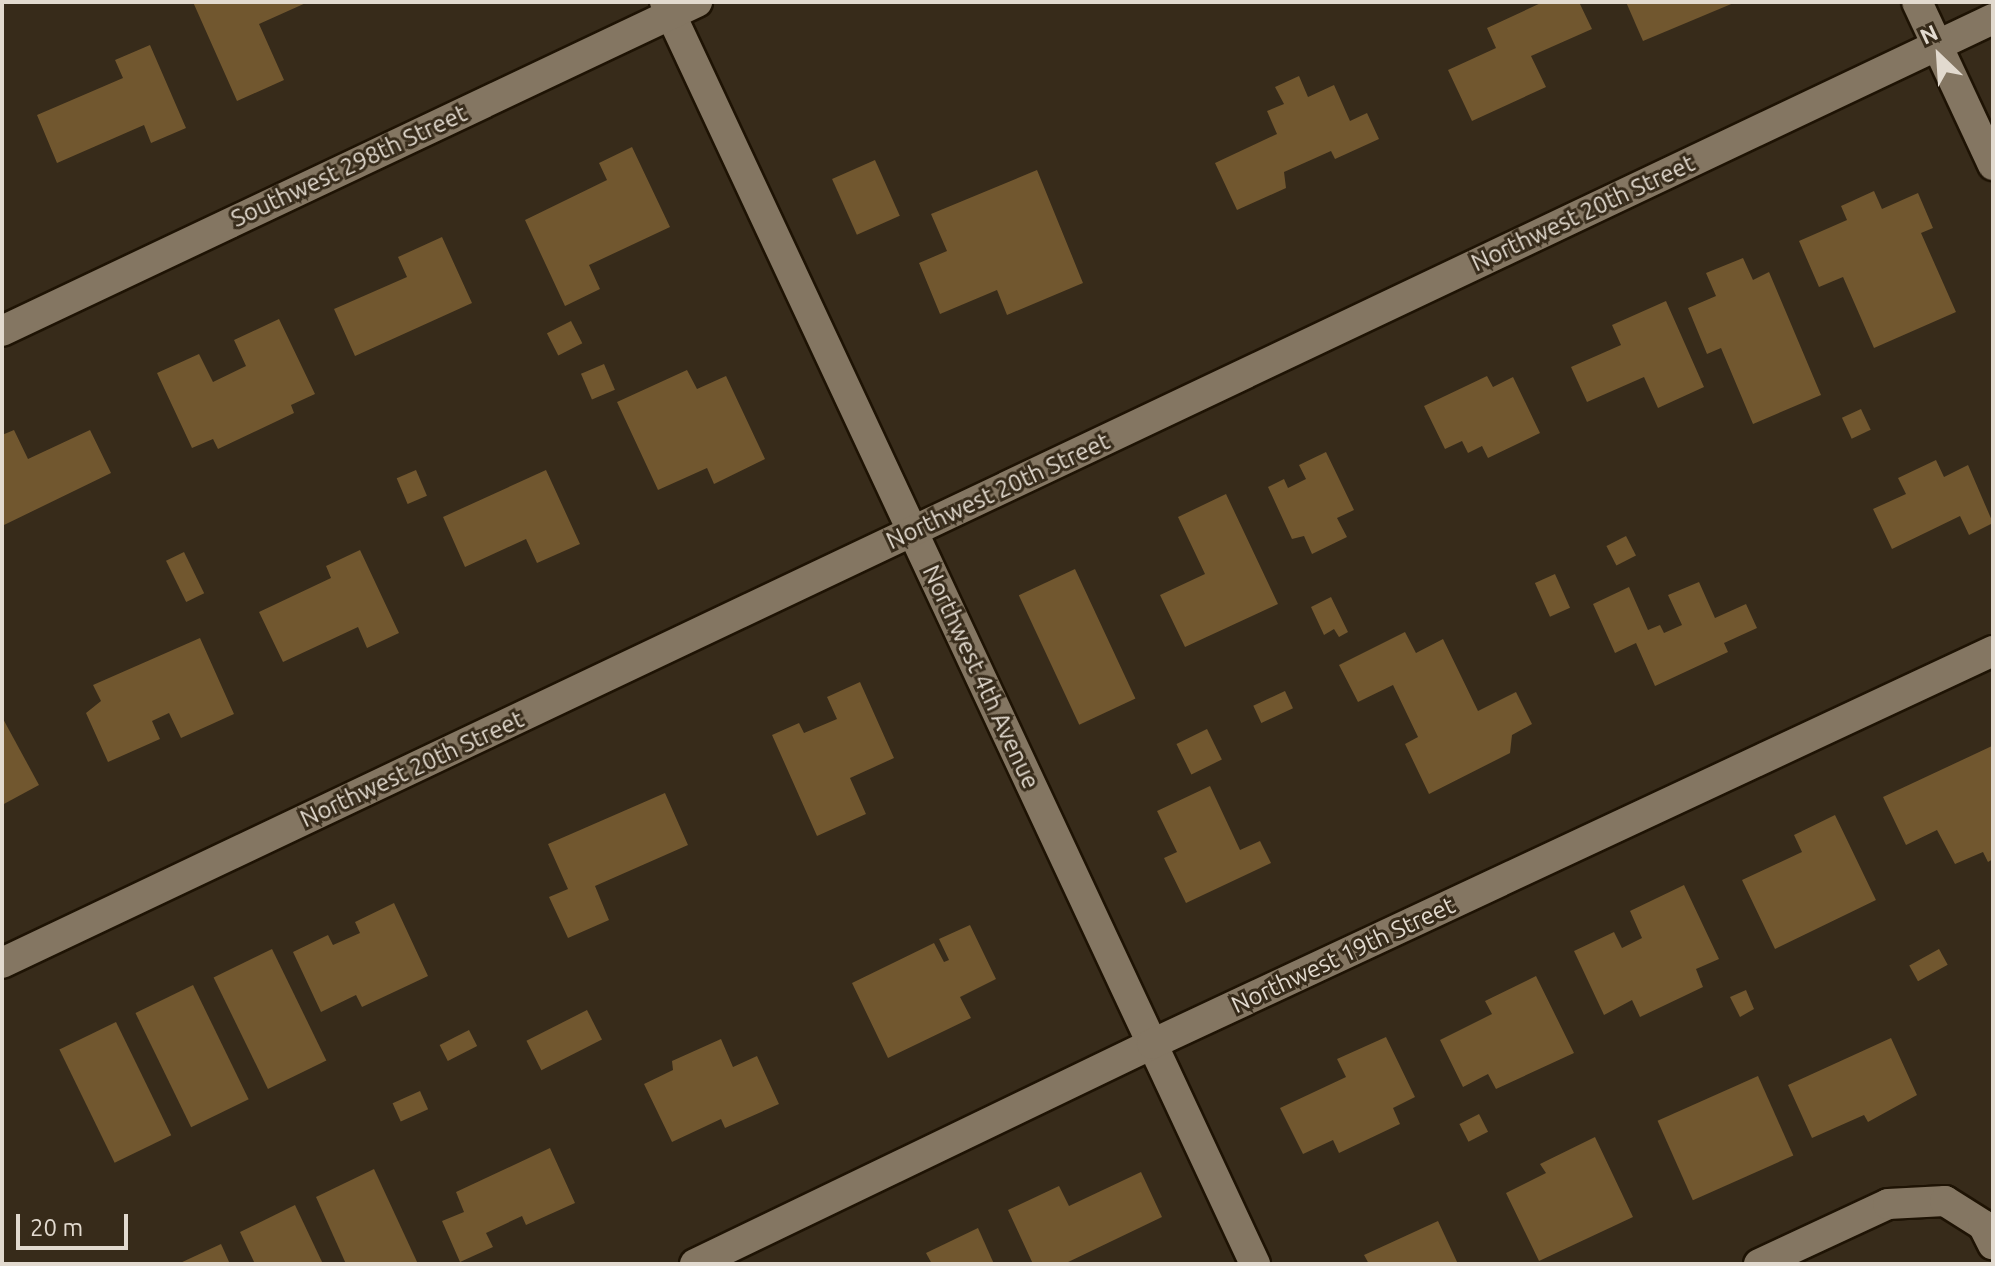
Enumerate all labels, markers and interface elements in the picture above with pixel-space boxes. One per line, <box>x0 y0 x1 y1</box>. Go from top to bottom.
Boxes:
north arrow <box>1899 16 1979 96</box>
text: N <box>1916 19 1941 49</box>
street label: Southwest 298th Street <box>227 99 471 233</box>
street label: Northwest 20th Street <box>1467 149 1699 277</box>
street label: Northwest 20th Street <box>882 427 1114 555</box>
street label: Northwest 4th Avenue <box>916 561 1046 793</box>
street label: Northwest 20th Street <box>296 705 528 833</box>
street label: Northwest 19th Street <box>1227 891 1459 1019</box>
scale bar <box>20 1198 132 1248</box>
text: 20 m <box>30 1214 83 1241</box>

